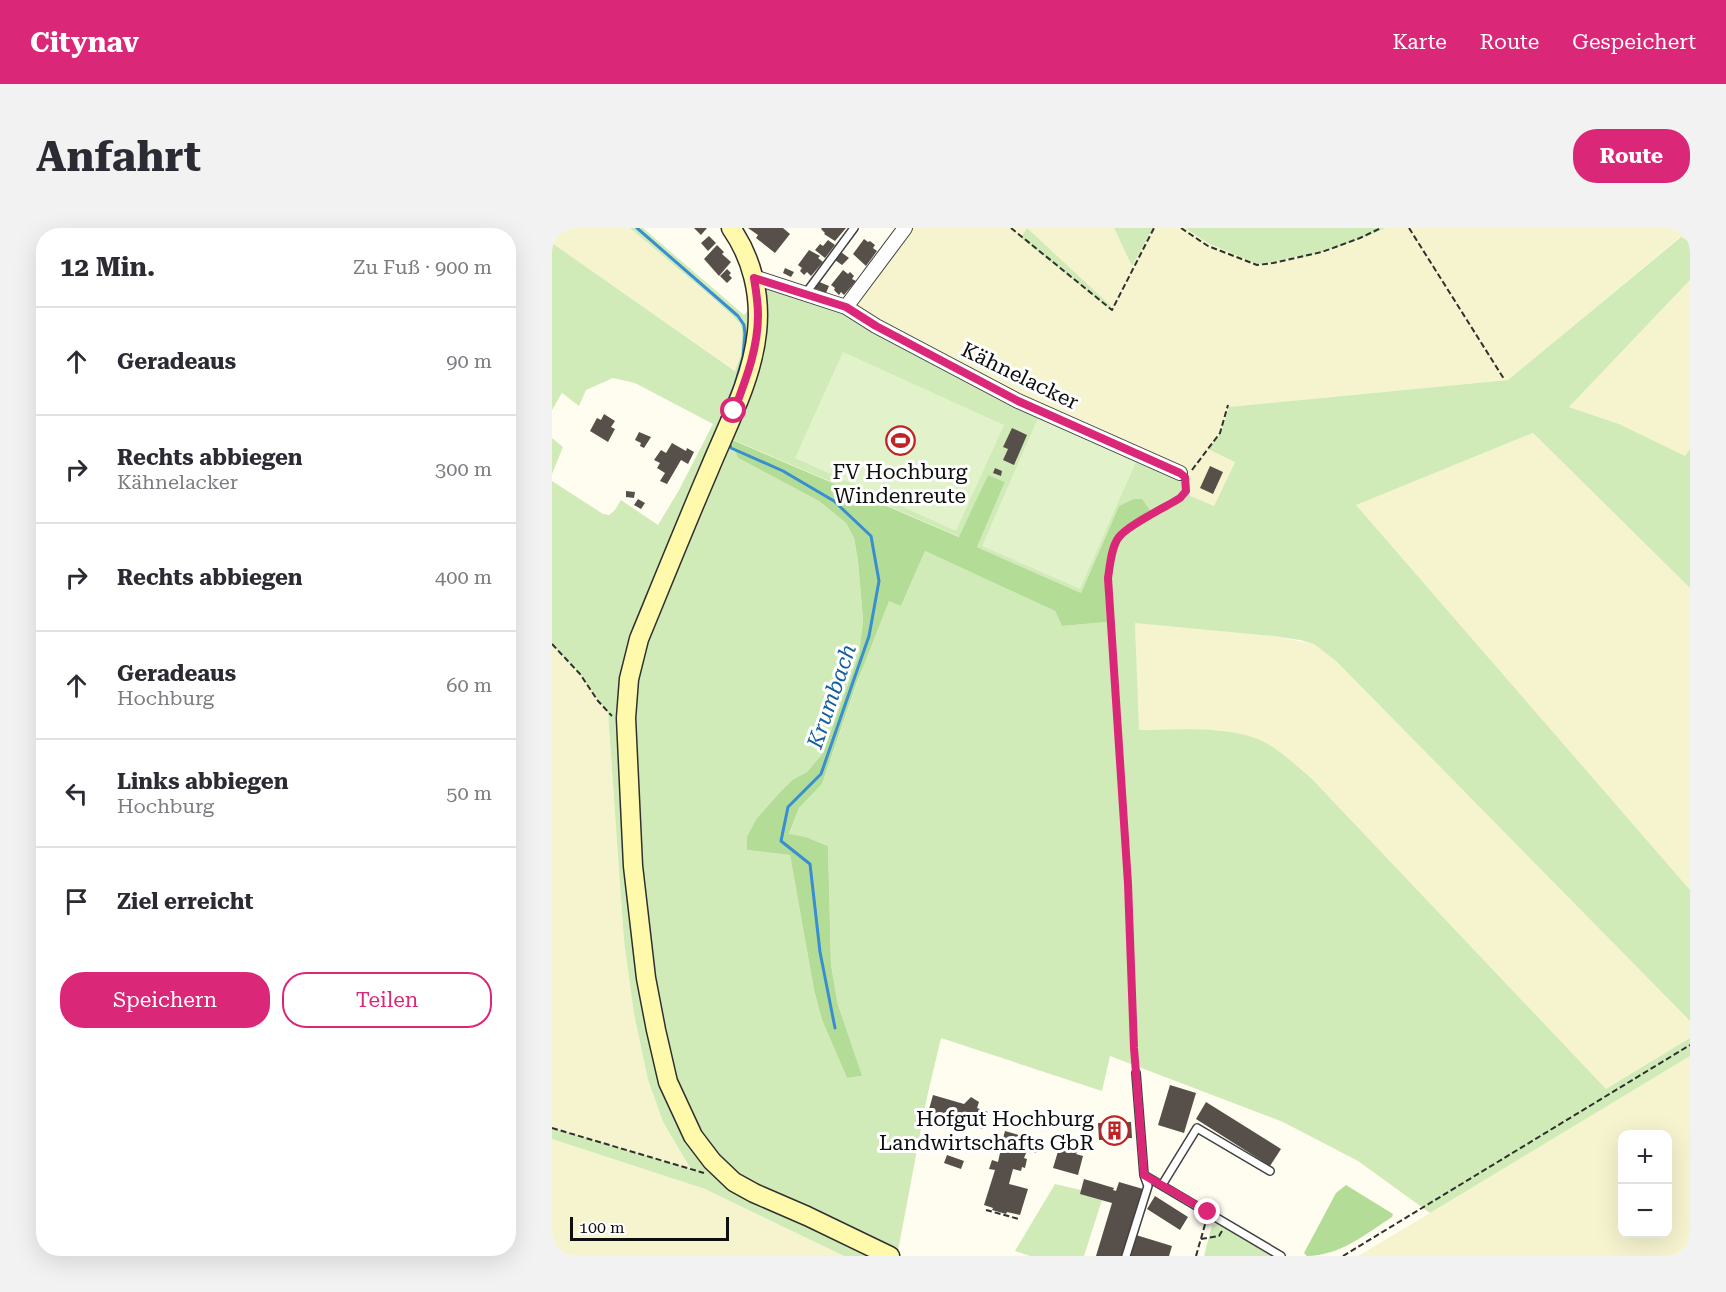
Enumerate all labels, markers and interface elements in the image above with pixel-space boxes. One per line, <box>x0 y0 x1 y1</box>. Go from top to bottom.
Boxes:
text: Citynav <box>30 26 139 59</box>
text: Karte <box>1392 30 1447 54</box>
text: Route <box>1480 30 1539 54</box>
text: Gespeichert <box>1572 30 1696 54</box>
button: Route <box>1573 129 1690 183</box>
text: Anfahrt <box>36 132 201 181</box>
text: 12 Min. <box>60 252 155 282</box>
text: Zu Fuß · 900 m <box>353 255 492 279</box>
street label: Kähnelacker <box>958 337 1083 415</box>
icon: ahead <box>60 345 93 378</box>
text: Geradeaus <box>117 349 236 374</box>
text: 90 m <box>446 349 492 373</box>
route start <box>720 397 746 423</box>
sports icon: FV Hochburg Windenreute <box>884 425 916 457</box>
text: Rechts abbiegen <box>117 445 303 470</box>
icon: right <box>60 453 93 486</box>
text: 300 m <box>435 457 492 481</box>
place label: FV Hochburg Windenreute <box>833 460 967 508</box>
text: Kähnelacker <box>117 470 238 494</box>
icon: right <box>60 561 93 594</box>
text: Rechts abbiegen <box>117 565 303 590</box>
text: 400 m <box>435 565 492 589</box>
water label: Krumbach <box>802 641 861 752</box>
text: Geradeaus <box>117 661 236 686</box>
icon: ahead <box>60 669 93 702</box>
text: 60 m <box>446 673 492 697</box>
text: Hochburg <box>117 686 214 710</box>
text: Links abbiegen <box>117 769 288 794</box>
icon: left <box>60 777 93 810</box>
text: 50 m <box>446 781 492 805</box>
text: Hochburg <box>117 794 214 818</box>
icon: arrive <box>60 885 93 918</box>
text: Ziel erreicht <box>117 889 253 914</box>
button: Speichern <box>60 972 270 1028</box>
button: Teilen <box>282 972 492 1028</box>
place label: Hofgut Hochburg Landwirtschafts GbR <box>879 1107 1094 1155</box>
building icon: Hofgut Hochburg Landwirtschafts GbR <box>1099 1115 1131 1147</box>
map controls <box>1618 1130 1672 1238</box>
button: + <box>1618 1130 1672 1184</box>
button: − <box>1618 1184 1672 1238</box>
route end <box>1194 1198 1220 1224</box>
scale bar <box>570 1214 729 1242</box>
text: 100 m <box>579 1218 625 1237</box>

